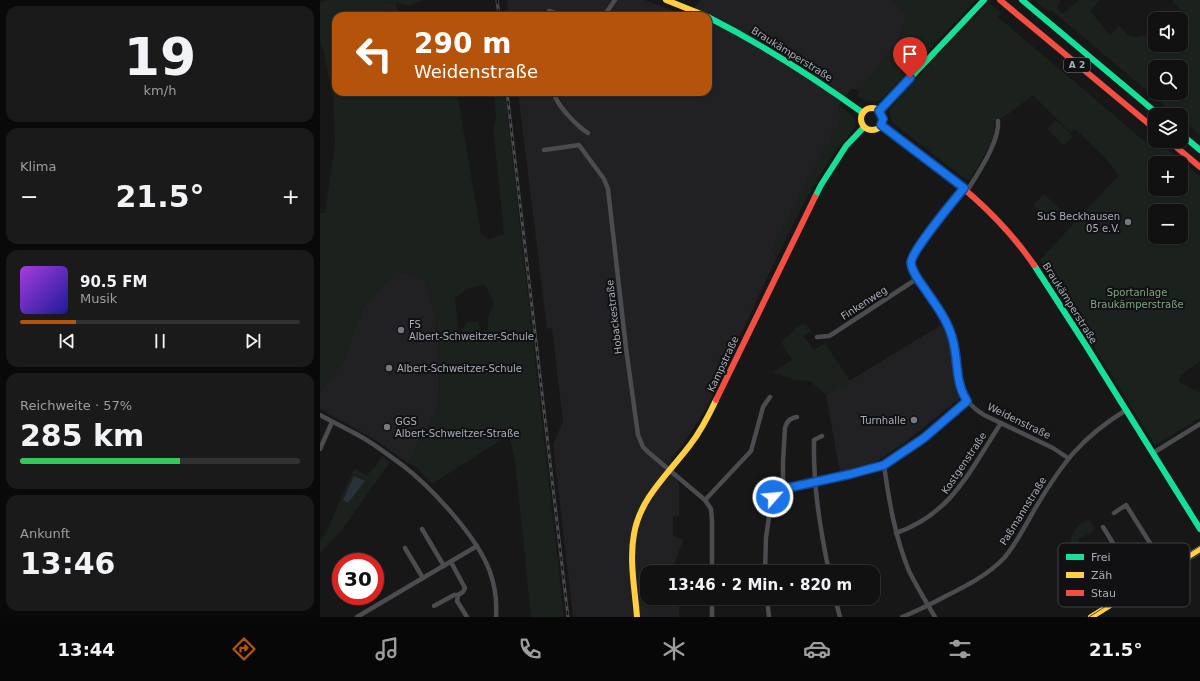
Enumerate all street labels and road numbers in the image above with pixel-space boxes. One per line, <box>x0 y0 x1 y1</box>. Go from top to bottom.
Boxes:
street label: Braukämperstraße <box>749 25 835 83</box>
road number: A 2 <box>1064 58 1090 72</box>
street label: Braukämperstraße <box>1041 260 1099 346</box>
street label: Hobackestraße <box>604 279 624 355</box>
street label: Finkenweg <box>839 284 889 322</box>
street label: Kampstraße <box>705 334 741 394</box>
street label: Weidenstraße <box>986 401 1052 441</box>
street label: Kostgenstraße <box>939 430 989 496</box>
street label: Paßmannstraße <box>998 475 1048 547</box>

